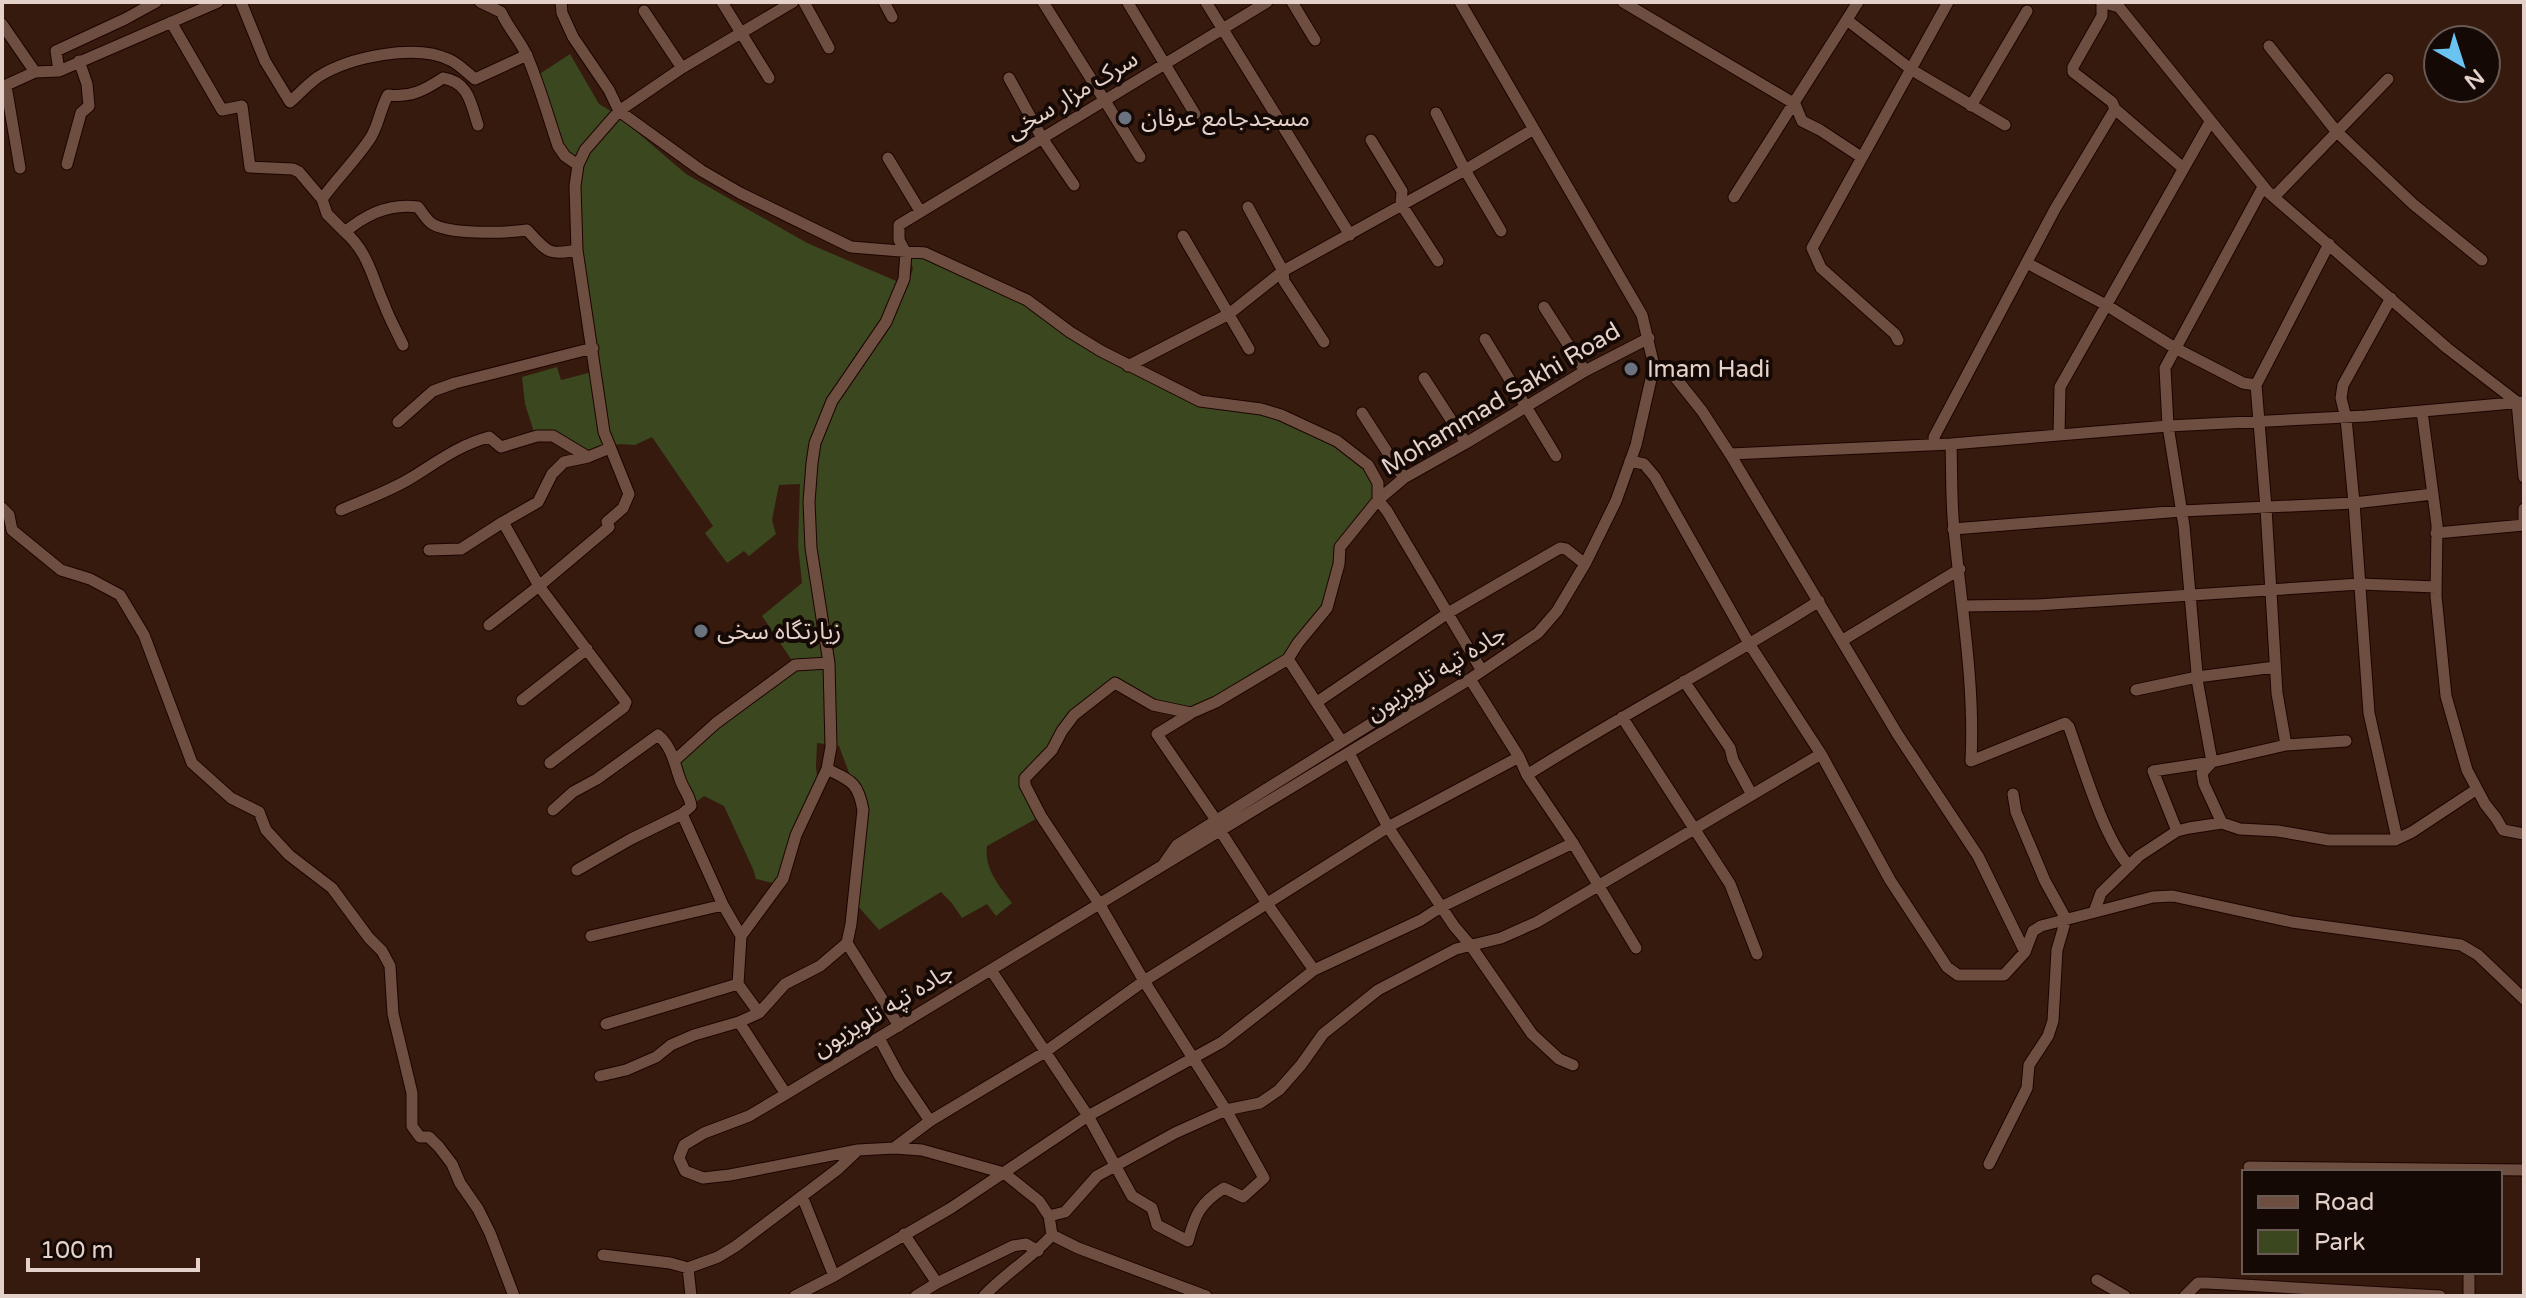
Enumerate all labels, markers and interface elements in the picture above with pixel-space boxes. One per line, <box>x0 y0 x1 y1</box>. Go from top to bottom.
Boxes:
north arrow <box>2422 24 2502 104</box>
street label: سرک مزار سخی <box>1001 44 1143 146</box>
text: N <box>2459 63 2489 94</box>
place label: مسجدجامع عرفان <box>1141 104 1310 135</box>
marker: مسجدجامع عرفان <box>1116 109 1134 127</box>
street label: Mohammad Sakhi Road <box>1377 316 1625 482</box>
place label: Imam Hadi <box>1647 355 1770 384</box>
marker: Imam Hadi <box>1622 360 1640 378</box>
place label: زیارتگاه سخی <box>717 617 841 646</box>
street label: جاده تپه تلویزیون <box>1361 619 1511 728</box>
marker: زیارتگاه سخی <box>692 622 710 640</box>
street label: جاده تپه تلویزیون <box>807 957 959 1064</box>
legend <box>2242 1170 2502 1274</box>
text: Road <box>2314 1188 2374 1217</box>
scale bar <box>28 1222 198 1272</box>
text: Park <box>2314 1228 2365 1257</box>
text: 100 m <box>40 1236 114 1265</box>

